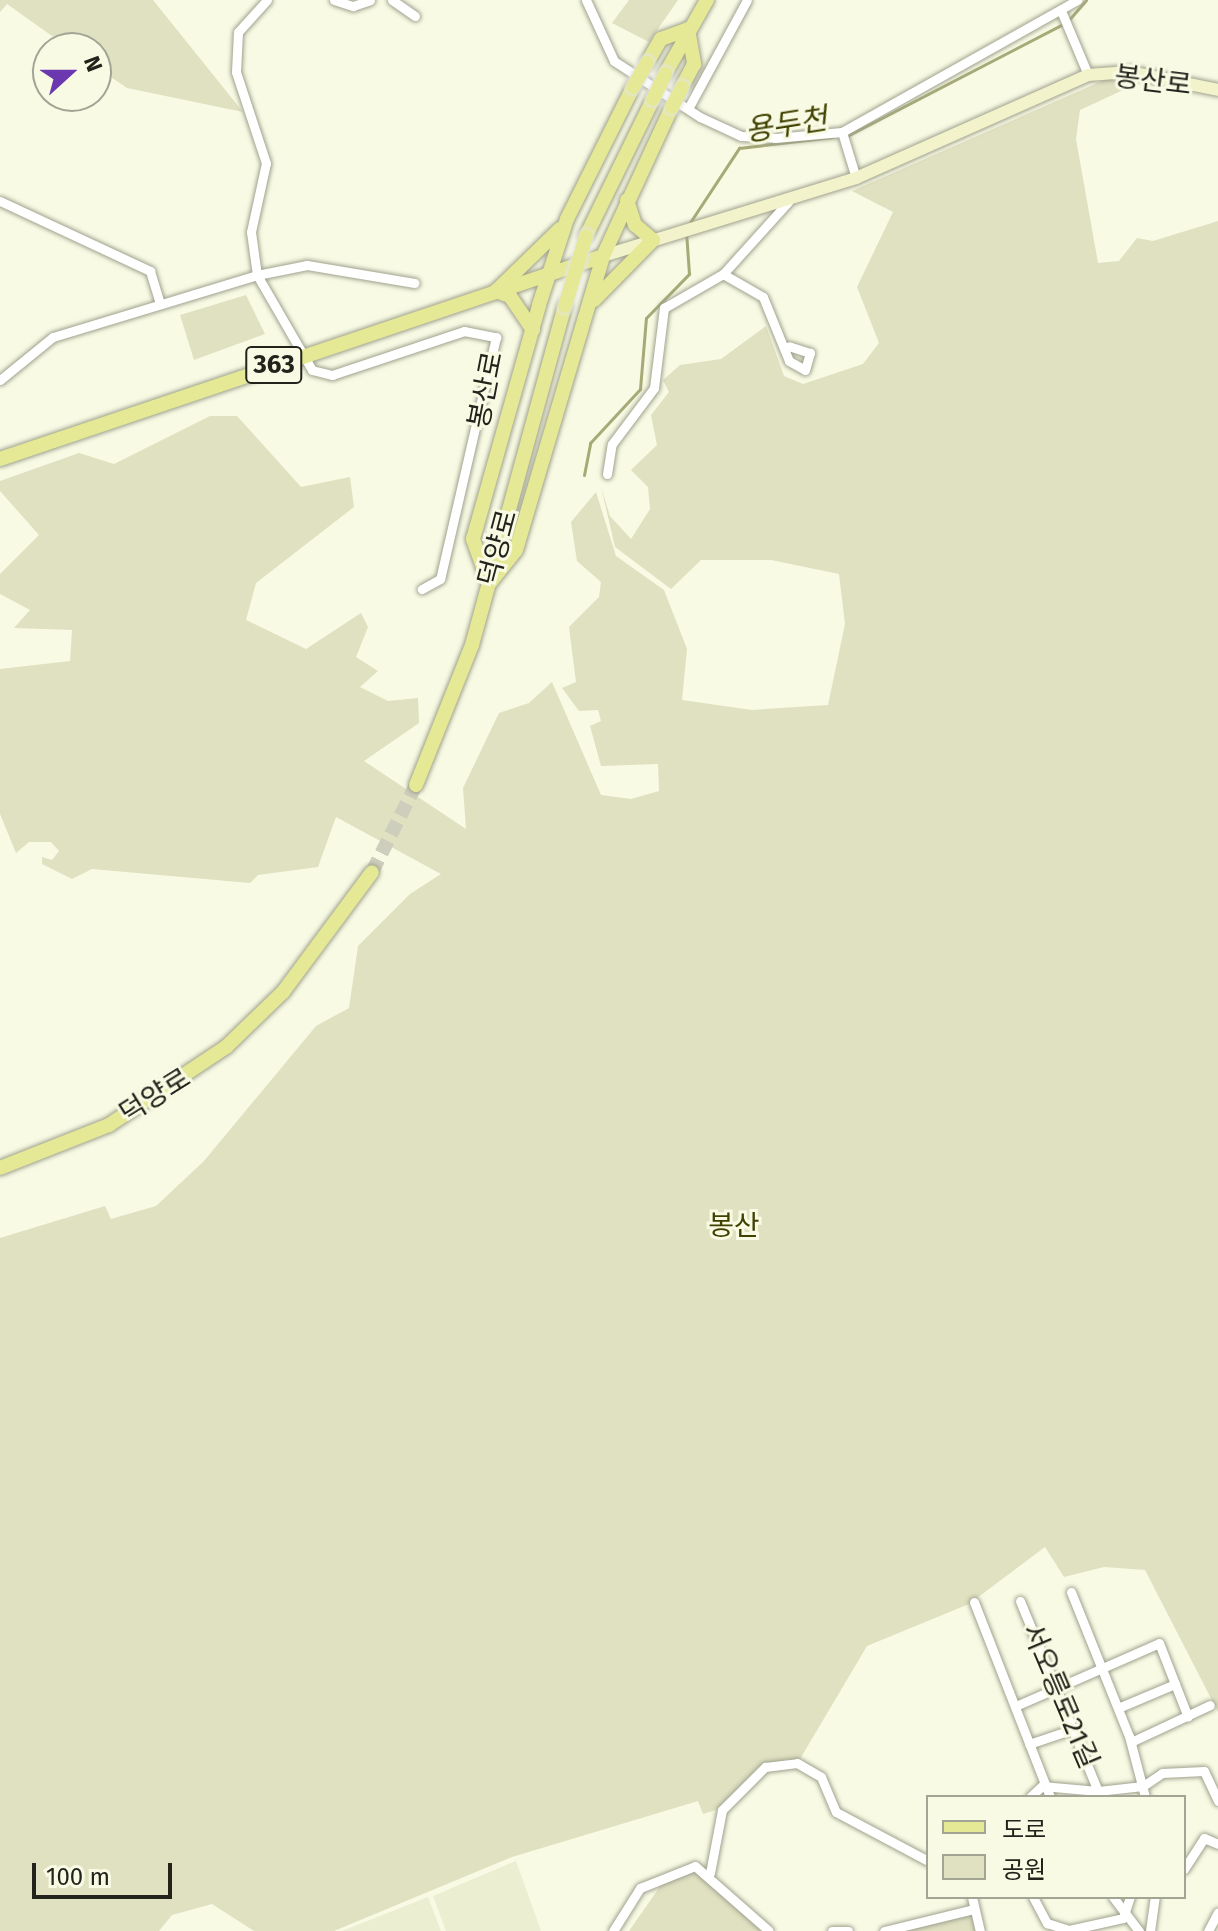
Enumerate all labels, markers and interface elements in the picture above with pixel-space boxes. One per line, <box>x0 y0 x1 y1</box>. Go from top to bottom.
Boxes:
north arrow <box>32 32 112 112</box>
text: N <box>78 52 108 76</box>
street label: 봉산로 <box>1113 60 1193 102</box>
water label: 용두천 <box>742 101 830 149</box>
road number: 363 <box>244 343 304 387</box>
street label: 봉산로 <box>462 349 510 431</box>
street label: 덕양로 <box>472 506 524 590</box>
street label: 덕양로 <box>113 1061 197 1131</box>
park label: 봉산 <box>708 1209 760 1243</box>
street label: 서오릉로21길 <box>1014 1619 1106 1773</box>
legend <box>926 1795 1186 1899</box>
text: 도로 <box>1002 1816 1046 1844</box>
scale bar <box>36 1847 176 1897</box>
text: 공원 <box>1002 1856 1046 1884</box>
text: 100 m <box>46 1863 110 1891</box>

